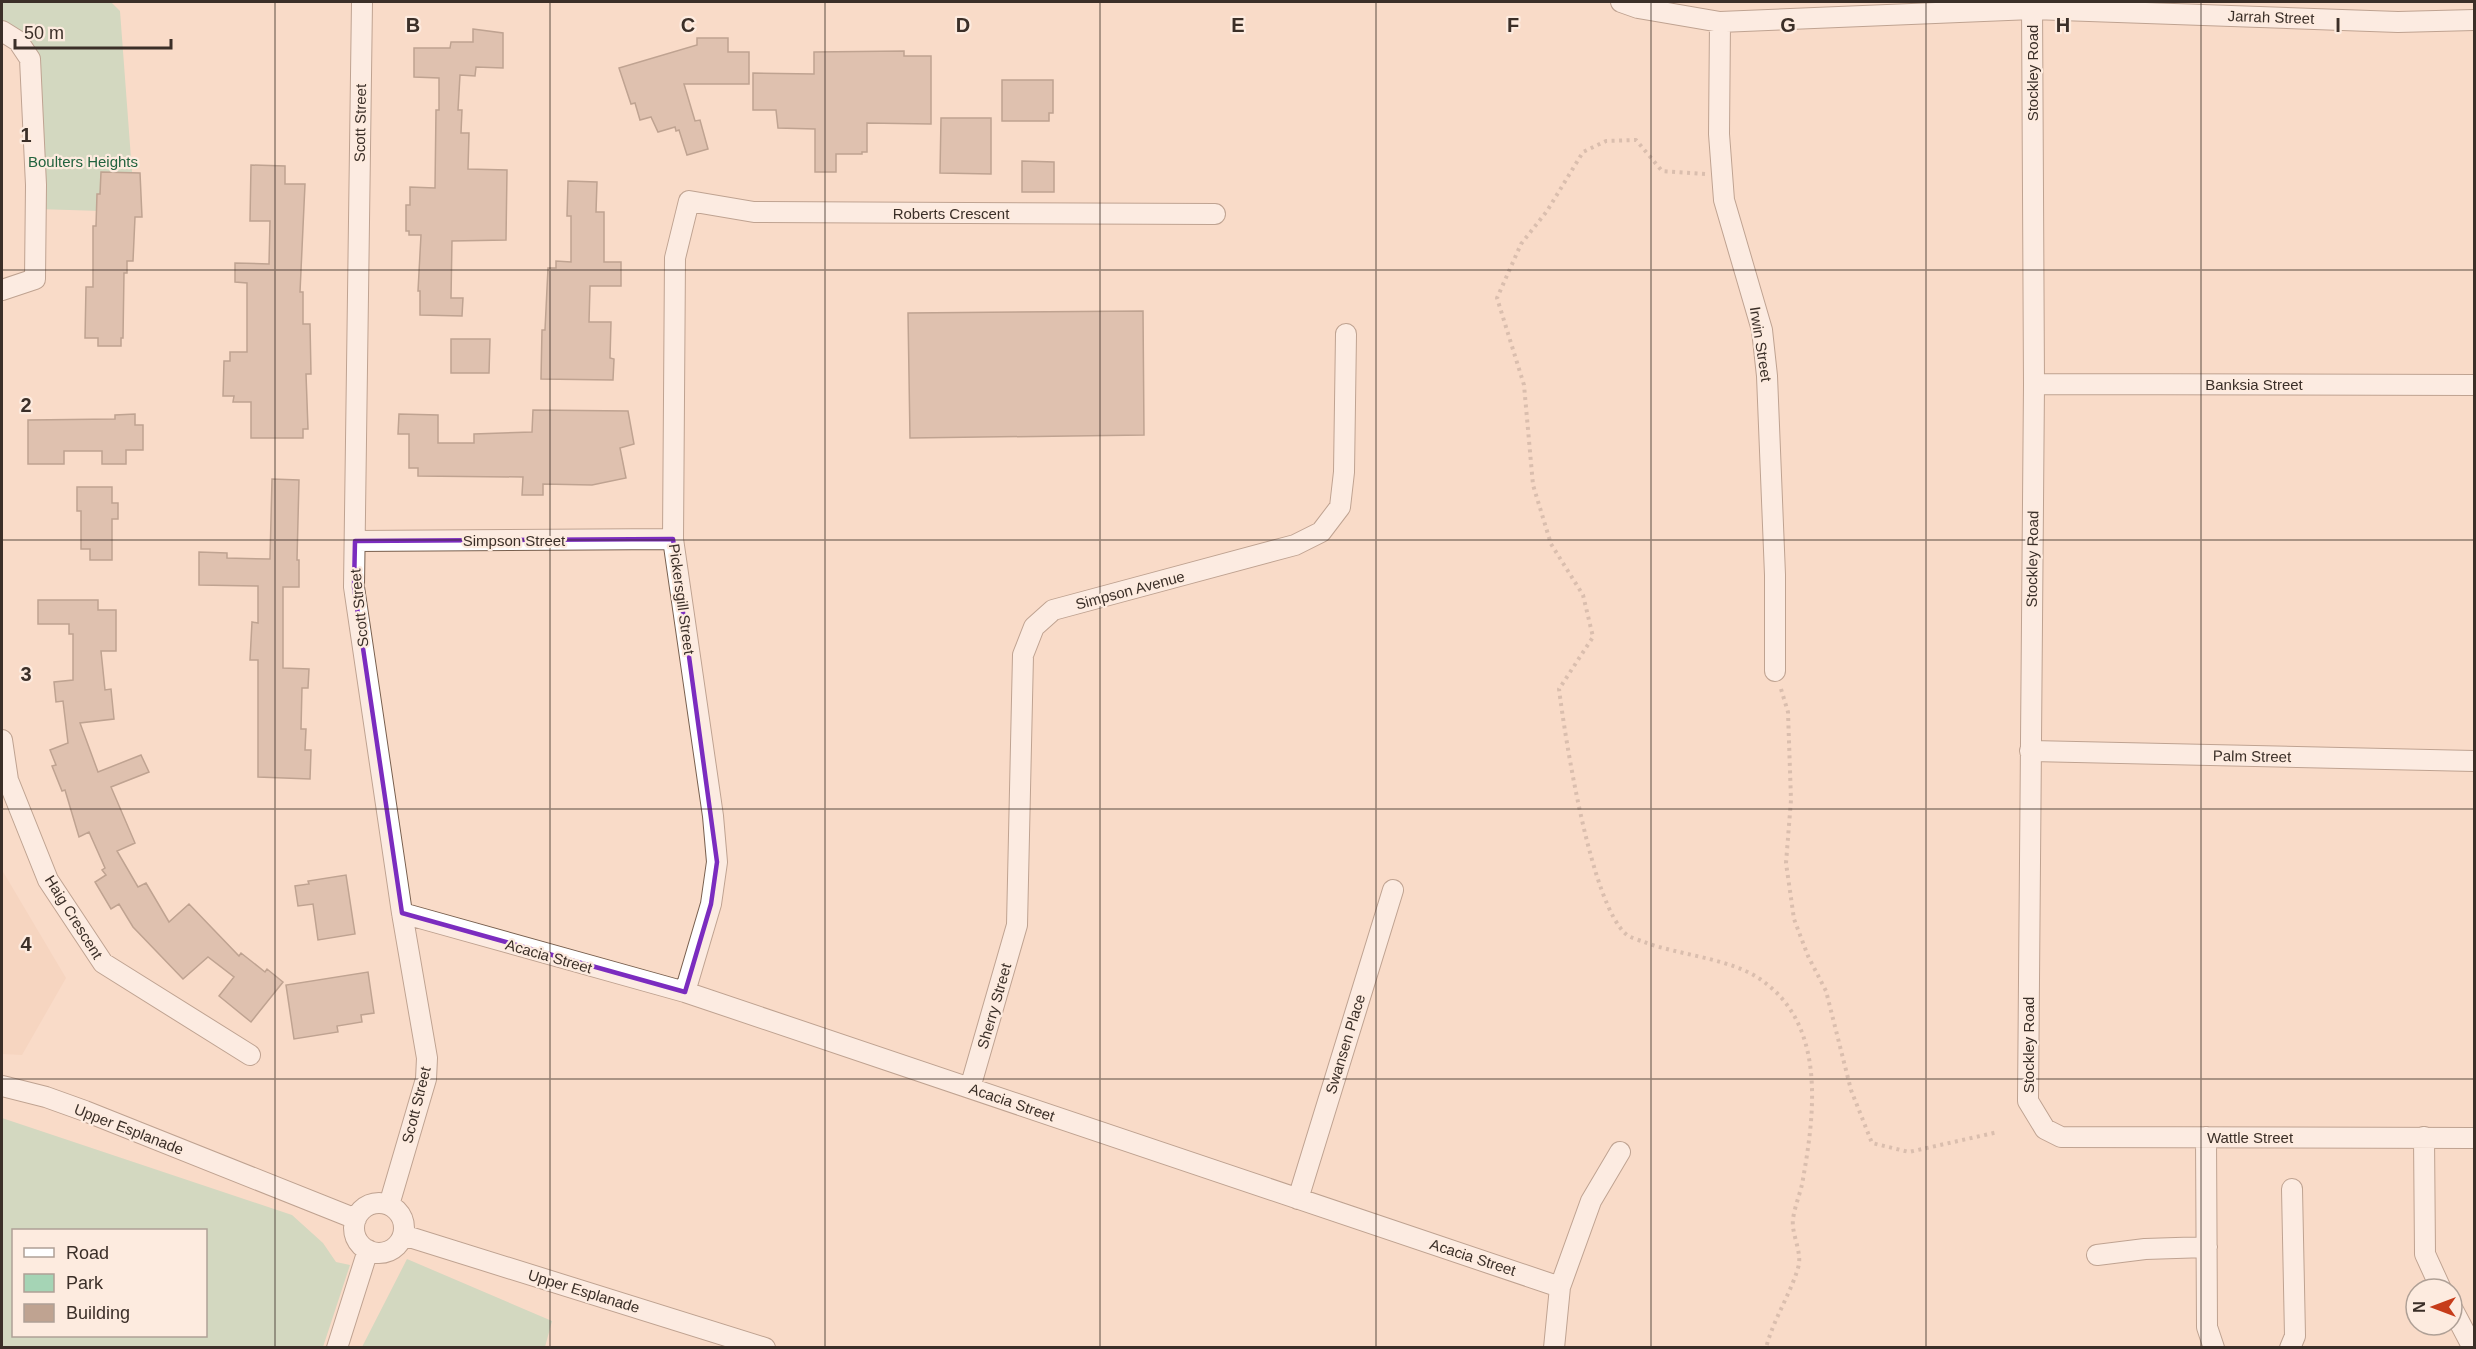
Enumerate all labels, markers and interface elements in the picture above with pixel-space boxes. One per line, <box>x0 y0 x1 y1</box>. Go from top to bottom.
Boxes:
street label: Jarrah Street <box>2227 7 2315 27</box>
scale bar <box>15 12 171 50</box>
text: B <box>406 14 420 36</box>
text: C <box>681 14 695 36</box>
text: D <box>956 14 970 36</box>
text: E <box>1231 14 1245 36</box>
text: F <box>1507 14 1519 36</box>
text: G <box>1780 14 1796 36</box>
text: H <box>2056 14 2070 36</box>
text: I <box>2335 14 2341 36</box>
text: 50 m <box>24 23 64 43</box>
street label: Stockley Road <box>2024 25 2041 121</box>
street label: Scott Street <box>351 83 369 162</box>
text: 1 <box>20 124 32 146</box>
park label: Boulters Heights <box>28 153 138 170</box>
street label: Roberts Crescent <box>893 205 1010 222</box>
street label: Irwin Street <box>1747 305 1775 384</box>
street label: Banksia Street <box>2205 376 2304 393</box>
text: 2 <box>20 394 32 416</box>
street label: Stockley Road <box>2023 510 2041 608</box>
street label: Simpson Street <box>463 532 566 549</box>
street label: Pickersgill Street <box>666 543 698 656</box>
street label: Scott Street <box>346 567 372 648</box>
street label: Simpson Avenue <box>1074 567 1186 613</box>
text: 3 <box>20 663 32 685</box>
street label: Palm Street <box>2213 747 2292 765</box>
street label: Haig Crescent <box>42 872 107 963</box>
text: 4 <box>20 933 32 955</box>
street label: Acacia Street <box>504 936 595 977</box>
street label: Sherry Street <box>974 960 1015 1051</box>
street label: Swansen Place <box>1322 992 1368 1096</box>
street label: Stockley Road <box>2020 997 2037 1093</box>
street label: Scott Street <box>398 1064 434 1145</box>
street label: Acacia Street <box>967 1079 1058 1125</box>
street label: Upper Esplanade <box>72 1100 186 1158</box>
street label: Wattle Street <box>2207 1129 2294 1146</box>
legend <box>12 1229 207 1337</box>
street label: Acacia Street <box>1428 1235 1519 1279</box>
text: Road <box>66 1243 109 1263</box>
street label: Upper Esplanade <box>526 1266 642 1316</box>
text: Park <box>66 1273 104 1293</box>
north arrow <box>2404 1277 2464 1337</box>
text: N <box>2411 1301 2428 1313</box>
text: Building <box>66 1303 130 1323</box>

